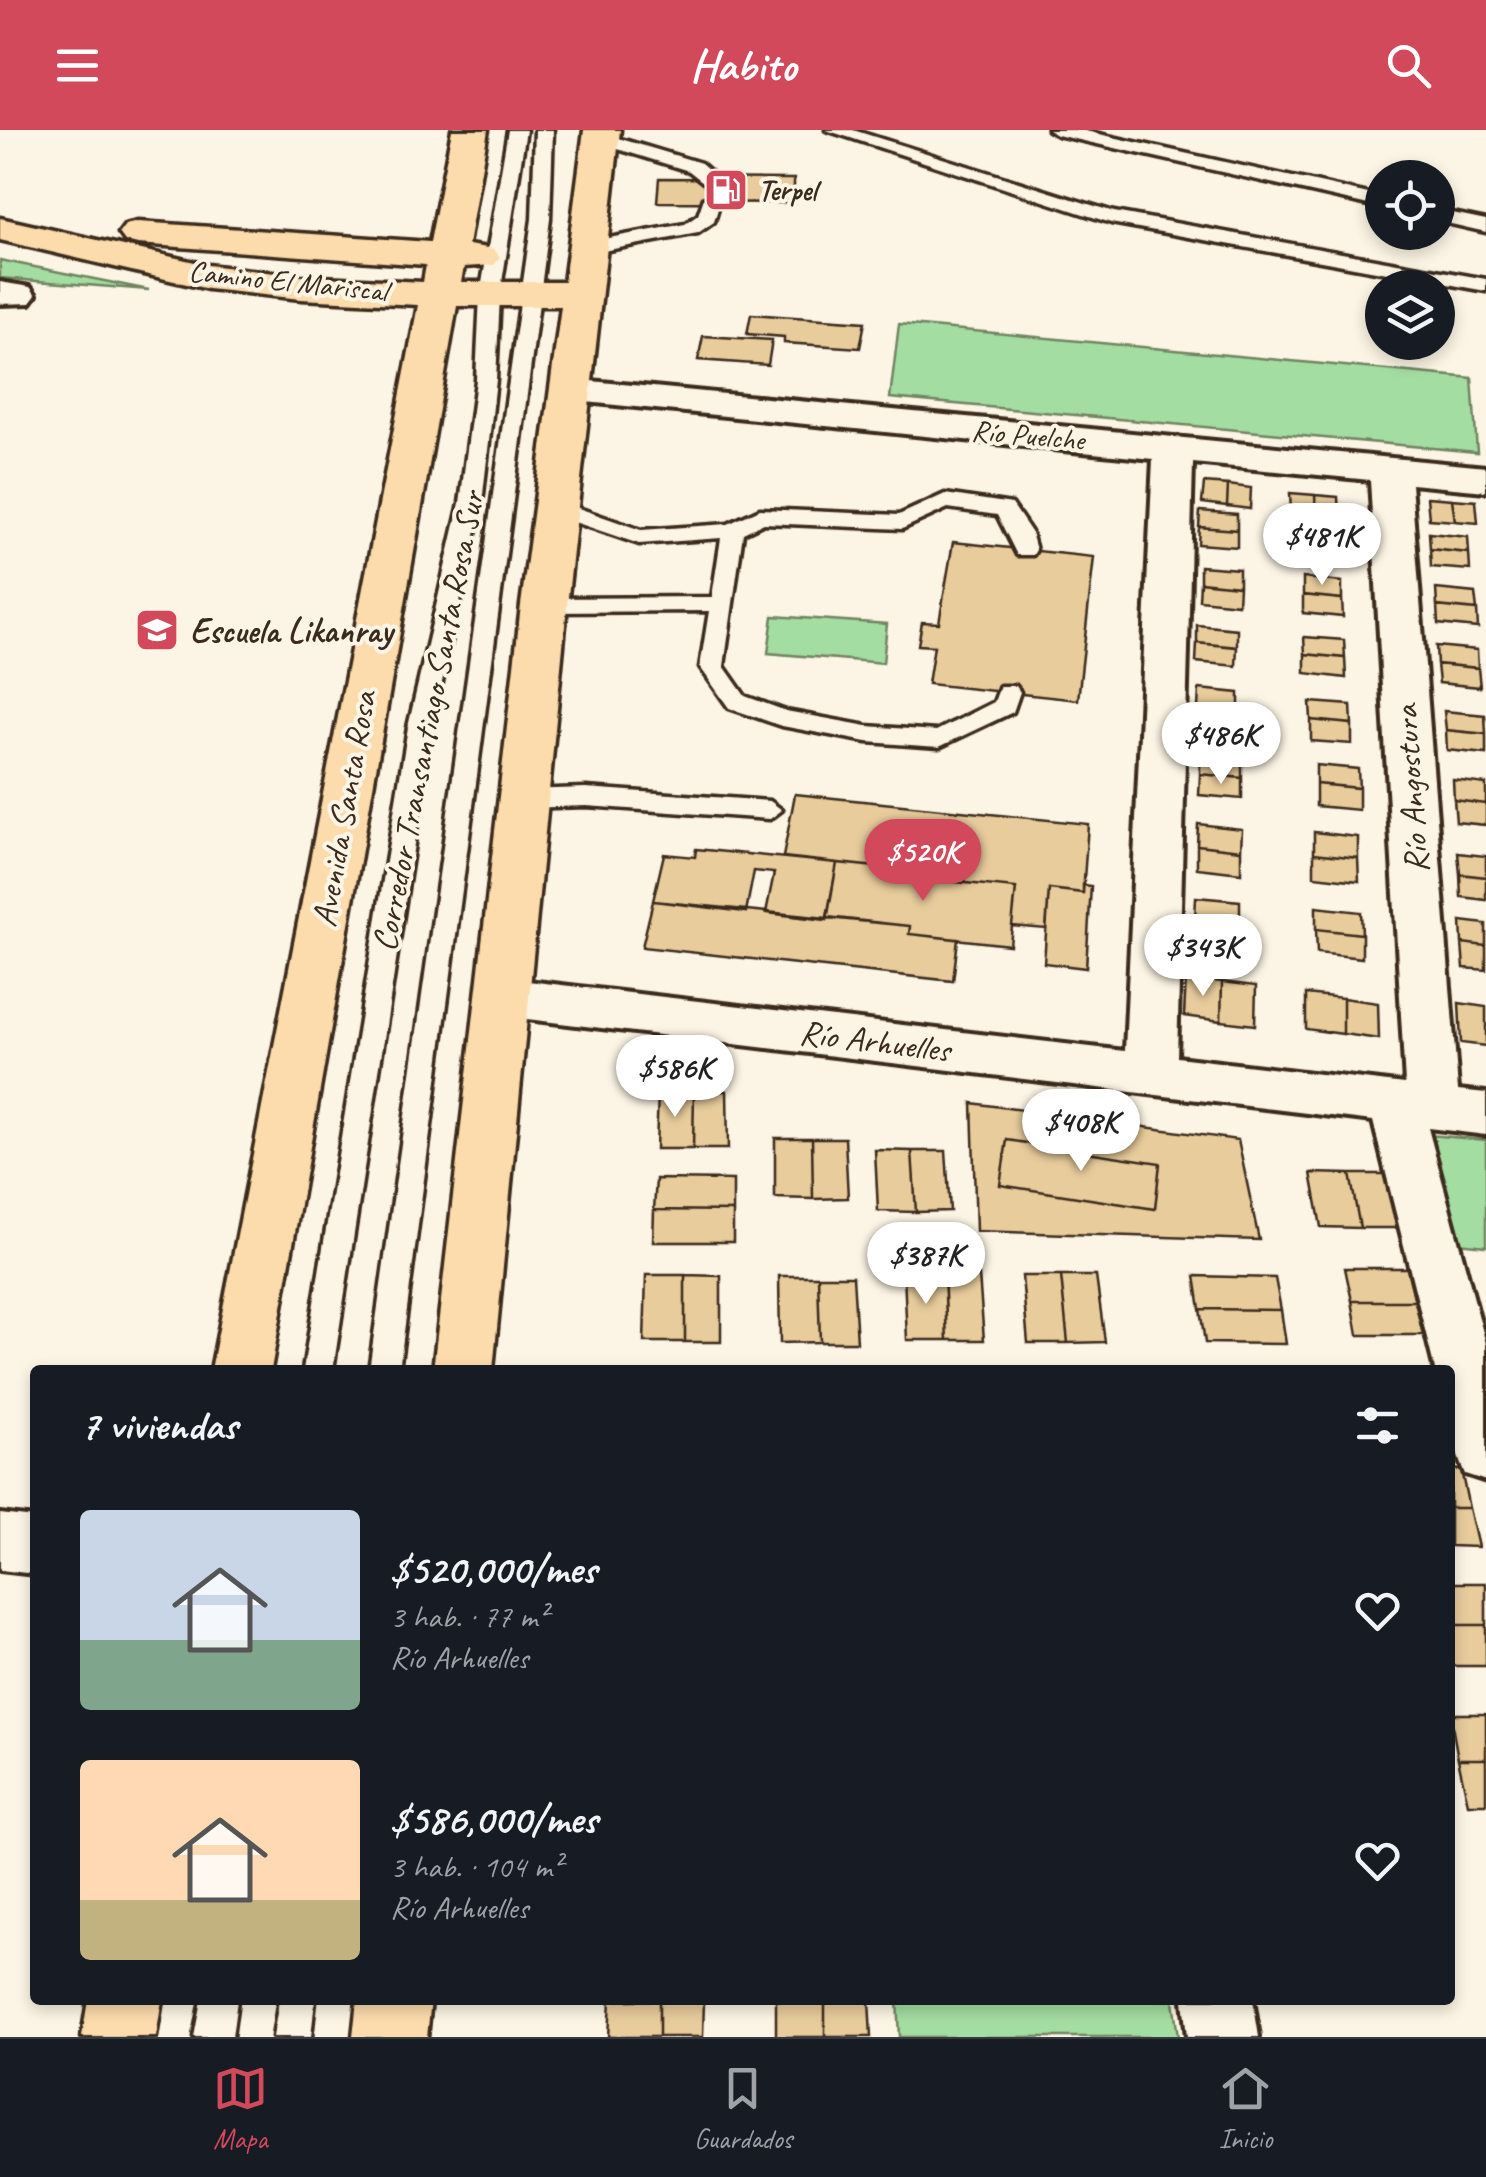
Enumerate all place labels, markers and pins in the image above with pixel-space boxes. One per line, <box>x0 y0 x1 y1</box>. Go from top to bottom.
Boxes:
fuel station icon: Terpel <box>703 167 749 213</box>
place label: Terpel <box>758 171 822 209</box>
pin: $481K <box>1252 503 1392 588</box>
school or university icon: Escuela Likanray <box>134 607 180 653</box>
place label: Escuela Likanray <box>190 608 395 653</box>
pin: $486K <box>1151 702 1291 787</box>
pin: $520K <box>853 819 993 904</box>
pin: $343K <box>1133 914 1273 999</box>
pin: $586K <box>605 1035 745 1120</box>
pin: $408K <box>1011 1089 1151 1174</box>
pin: $387K <box>856 1222 996 1307</box>

